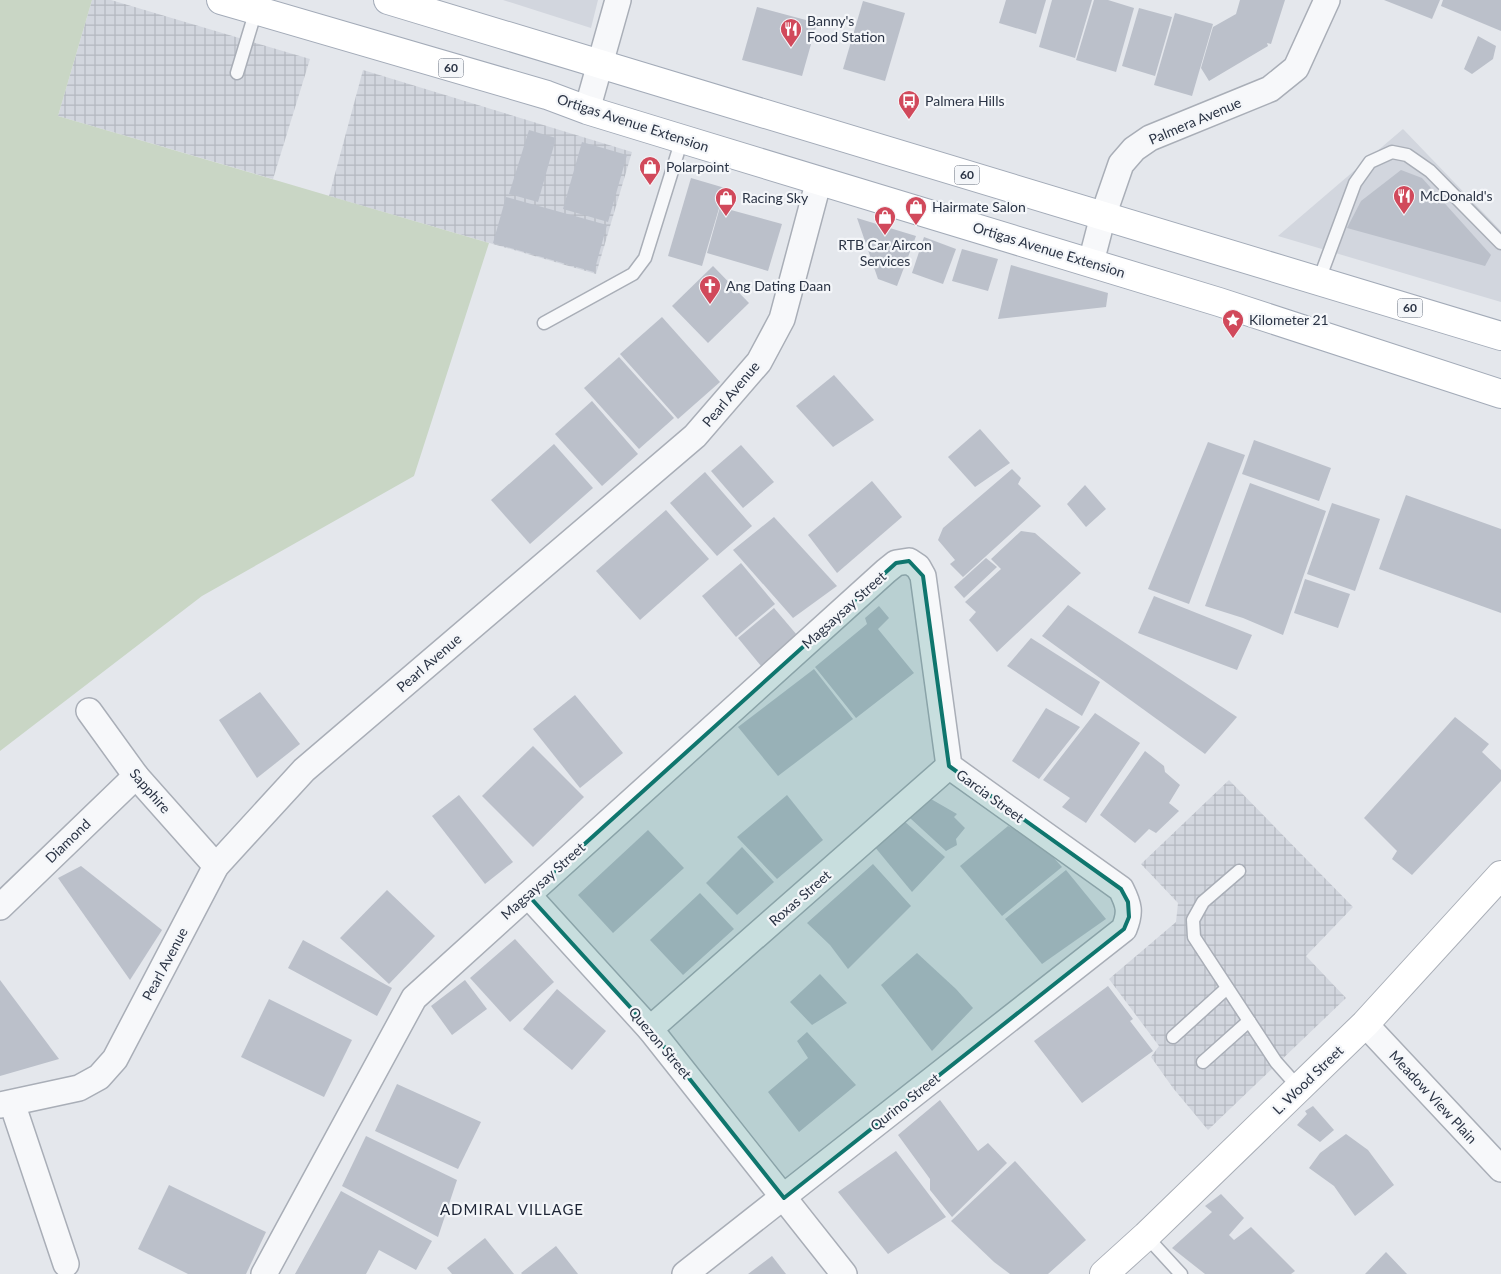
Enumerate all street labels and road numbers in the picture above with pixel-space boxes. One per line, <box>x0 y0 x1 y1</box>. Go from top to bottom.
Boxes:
road number: 60 <box>438 58 464 78</box>
street label: Ortigas Avenue Extension <box>555 90 711 155</box>
street label: Palmera Avenue <box>1146 93 1244 148</box>
road number: 60 <box>954 166 980 184</box>
street label: Ortigas Avenue Extension <box>971 218 1127 281</box>
road number: 60 <box>1398 298 1422 318</box>
street label: Pearl Avenue <box>698 357 763 430</box>
street label: Magsaysay Street <box>798 567 889 652</box>
street label: Pearl Avenue <box>393 630 465 695</box>
street label: Sapphire <box>126 765 174 816</box>
street label: Garcia Street <box>953 765 1027 826</box>
street label: Diamond <box>42 815 94 866</box>
street label: Magsaysay Street <box>497 838 588 923</box>
street label: Roxas Street <box>765 866 834 929</box>
street label: Pearl Avenue <box>138 924 191 1003</box>
street label: Quezon Street <box>625 1003 695 1082</box>
street label: L. Wood Street <box>1269 1042 1347 1118</box>
street label: Meadow View Plain <box>1386 1047 1481 1147</box>
street label: Qurino Street <box>867 1069 943 1134</box>

